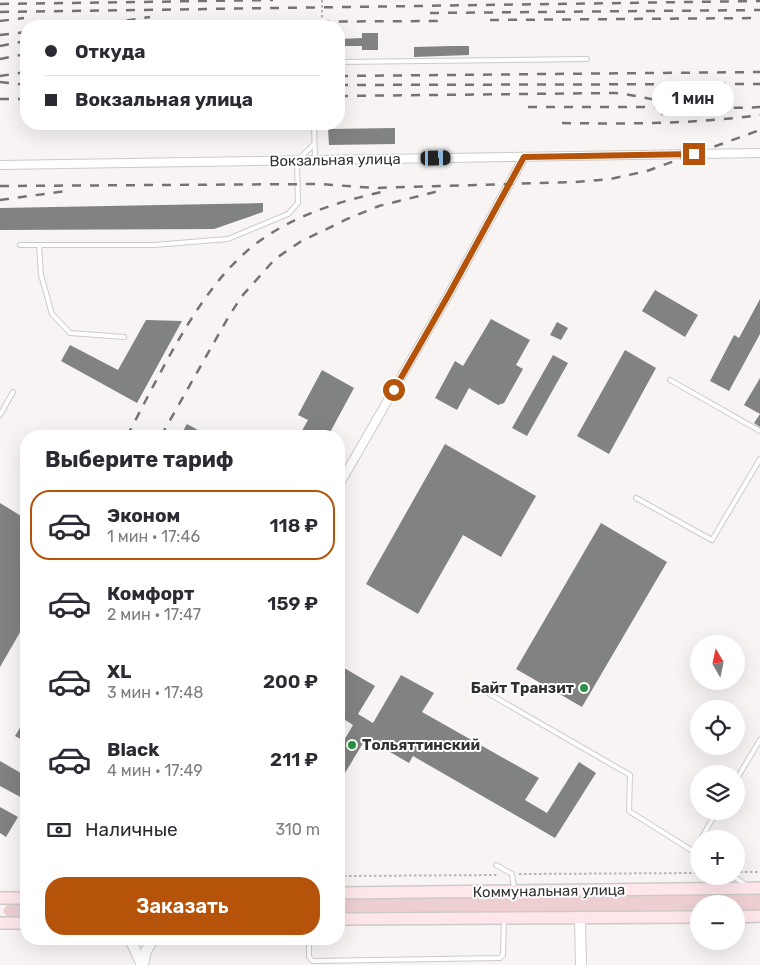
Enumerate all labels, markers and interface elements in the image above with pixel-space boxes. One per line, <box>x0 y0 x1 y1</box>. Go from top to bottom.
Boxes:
text: Откуда <box>75 40 145 63</box>
callout: 1 мин <box>653 82 735 116</box>
text: Вокзальная улица <box>75 88 253 111</box>
text: 1 мин <box>672 89 714 108</box>
route end <box>683 143 705 165</box>
street label: Вокзальная улица <box>269 150 401 170</box>
car <box>420 150 451 166</box>
route start <box>383 379 405 401</box>
text: Выберите тариф <box>45 446 234 473</box>
icon: car <box>47 503 92 548</box>
text: Эконом <box>107 504 180 527</box>
text: 118 ₽ <box>269 514 318 537</box>
text: 1 мин · 17:46 <box>107 527 200 546</box>
icon: car <box>47 581 92 626</box>
text: Комфорт <box>107 582 194 605</box>
text: 159 ₽ <box>267 592 318 615</box>
text: 2 мин · 17:47 <box>107 605 201 624</box>
north arrow <box>690 635 745 690</box>
map controls <box>690 635 745 950</box>
icon: car <box>47 659 92 704</box>
text: XL <box>107 660 131 683</box>
text: 200 ₽ <box>263 670 318 693</box>
place label: Байт Транзит <box>471 679 575 697</box>
marker: Байт Транзит <box>578 682 590 694</box>
text: 3 мин · 17:48 <box>107 683 203 702</box>
button: locate <box>690 700 745 755</box>
place label: Тольяттинский <box>362 736 480 754</box>
icon: car <box>47 737 92 782</box>
text: Black <box>107 738 159 761</box>
marker: Тольяттинский <box>346 739 358 751</box>
text: 211 ₽ <box>270 748 318 771</box>
text: 4 мин · 17:49 <box>107 761 203 780</box>
button: layers <box>690 765 745 820</box>
icon: cash <box>45 816 73 844</box>
text: Наличные <box>85 818 178 841</box>
text: 310 m <box>276 820 320 839</box>
button: + <box>690 830 745 885</box>
button: Заказать <box>45 877 320 935</box>
street label: Коммунальная улица <box>473 881 625 901</box>
button: − <box>690 895 745 950</box>

